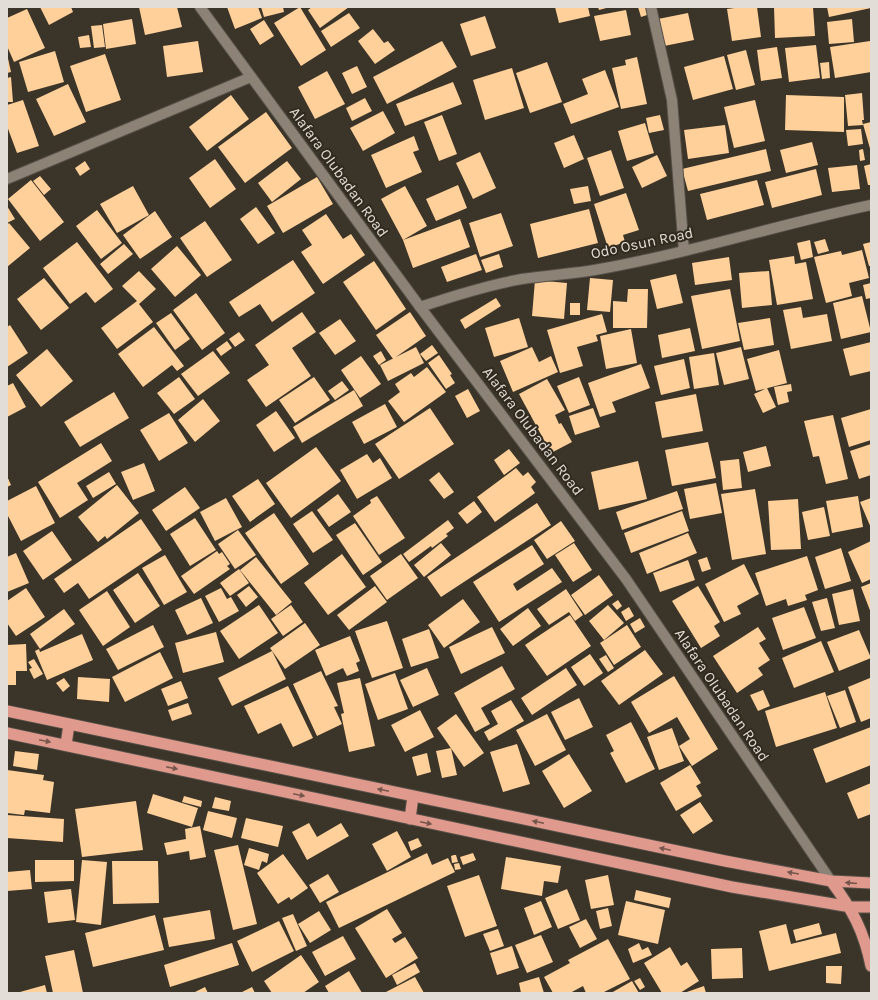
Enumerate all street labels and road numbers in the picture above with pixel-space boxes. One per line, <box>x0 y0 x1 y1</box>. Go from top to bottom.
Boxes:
street label: Alafara Olubadan Road <box>286 104 392 240</box>
street label: Odo Osun Road <box>589 223 695 263</box>
street label: Alafara Olubadan Road <box>479 363 587 499</box>
street label: Alafara Olubadan Road <box>671 625 773 765</box>

